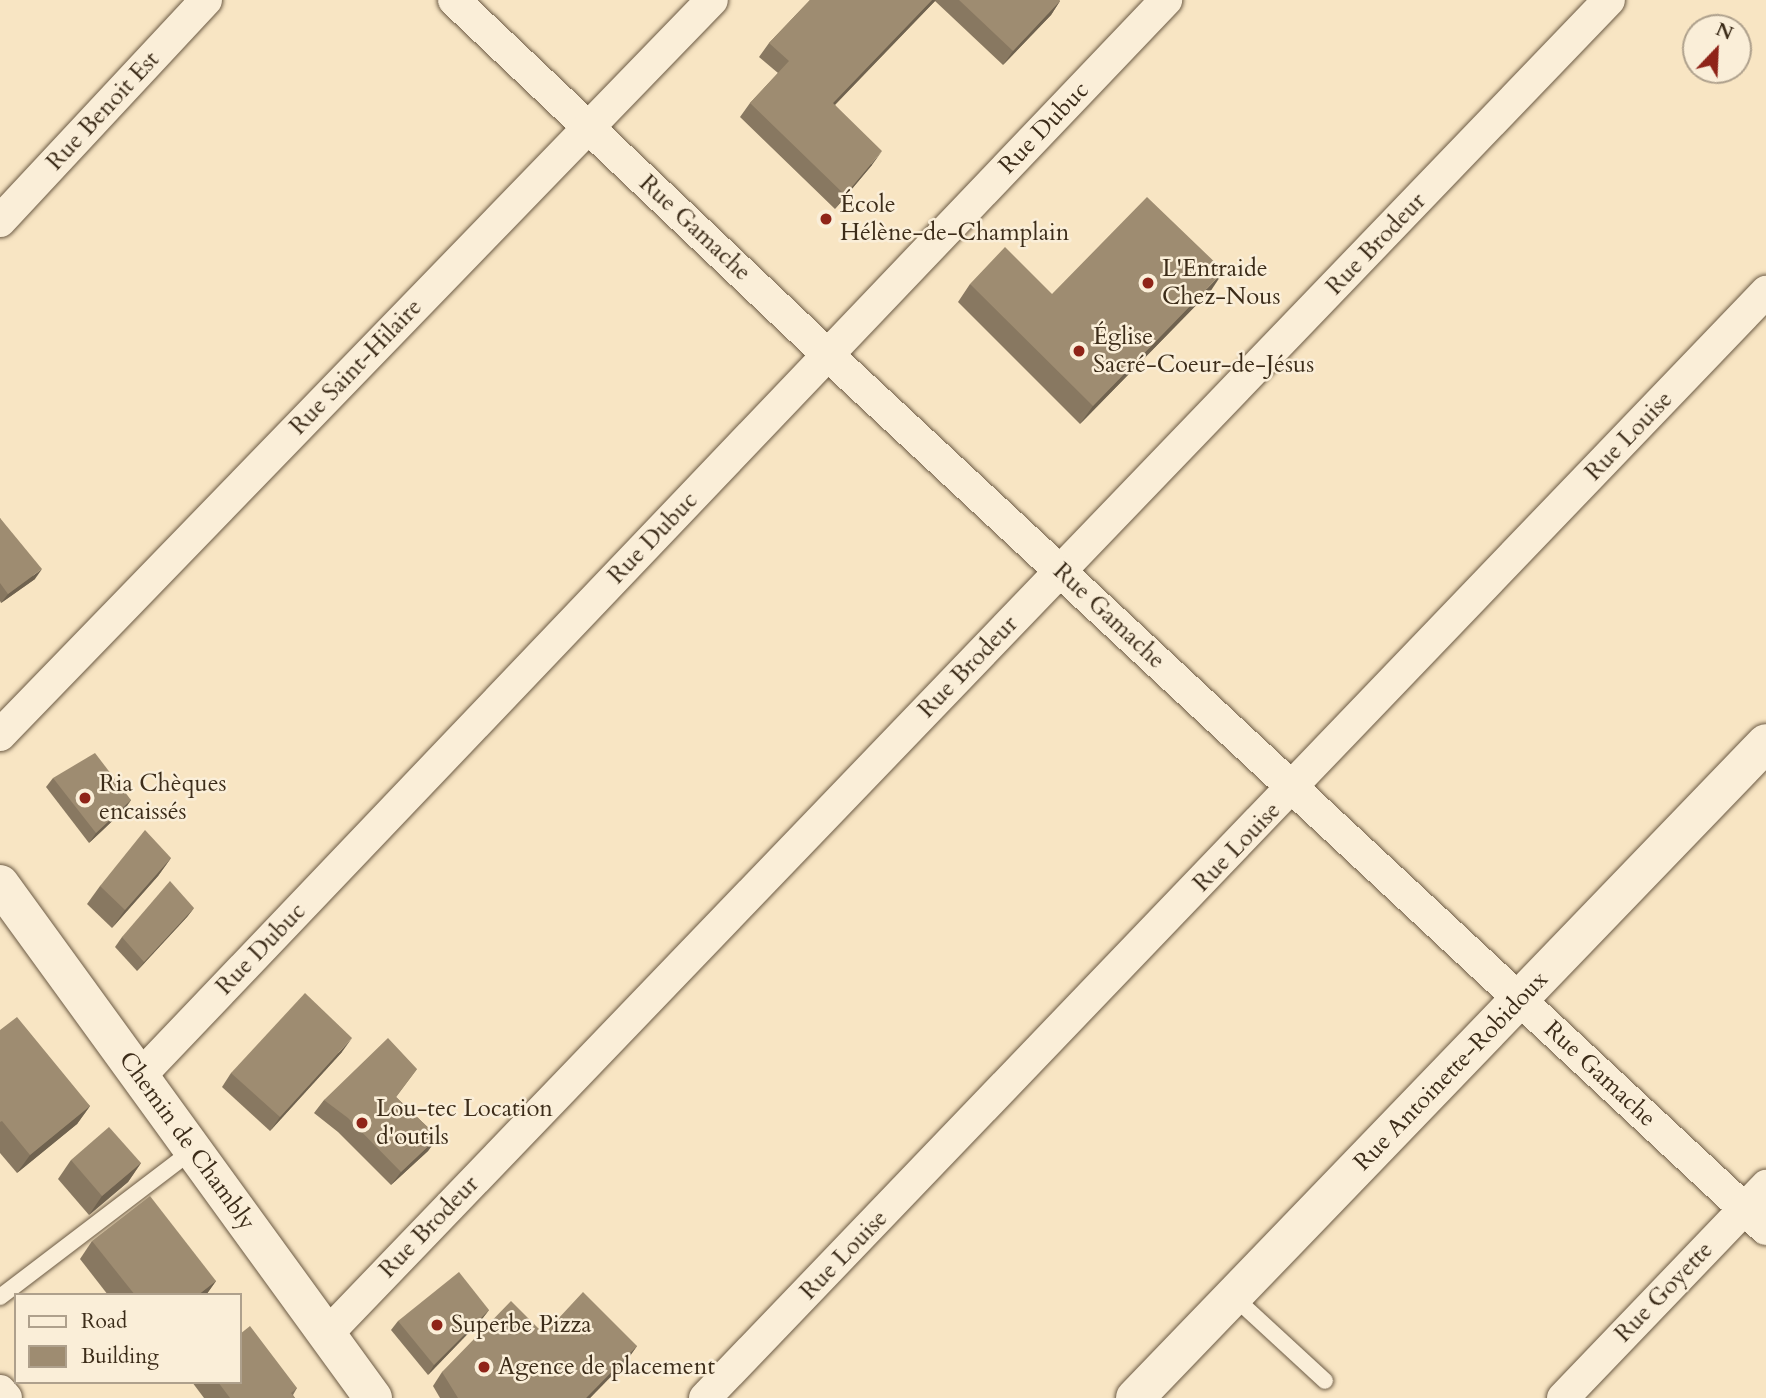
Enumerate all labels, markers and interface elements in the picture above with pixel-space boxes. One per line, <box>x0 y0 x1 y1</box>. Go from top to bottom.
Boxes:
north arrow <box>1682 14 1752 84</box>
text: N <box>1712 16 1737 47</box>
street label: Rue Benoit Est <box>41 46 165 176</box>
street label: Rue Dubuc <box>993 76 1095 180</box>
street label: Rue Gamache <box>633 169 757 287</box>
street label: Rue Brodeur <box>1320 187 1432 301</box>
place label: École Hélène-de-Champlain <box>840 191 1069 247</box>
marker: École Hélène-de-Champlain <box>818 211 834 227</box>
place label: L'Entraide Chez-Nous <box>1162 255 1280 311</box>
marker: L'Entraide Chez-Nous <box>1140 275 1156 291</box>
street label: Rue Saint-Hilaire <box>284 293 428 441</box>
place label: Église Sacré-Coeur-de-Jésus <box>1093 323 1314 379</box>
marker: Église Sacré-Coeur-de-Jésus <box>1071 343 1087 359</box>
street label: Rue Louise <box>1579 385 1679 487</box>
street label: Rue Dubuc <box>602 486 704 590</box>
street label: Rue Gamache <box>1047 557 1171 675</box>
street label: Rue Brodeur <box>912 610 1024 724</box>
place label: Ria Chèques encaissés <box>99 770 227 826</box>
marker: Ria Chèques encaissés <box>77 790 93 806</box>
street label: Rue Louise <box>1187 796 1287 898</box>
street label: Rue Dubuc <box>210 897 312 1001</box>
street label: Rue Antoinette-Robidoux <box>1348 965 1554 1177</box>
street label: Rue Gamache <box>1538 1015 1662 1133</box>
street label: Chemin de Chambly <box>113 1046 261 1236</box>
place label: Lou-tec Location d'outils <box>376 1095 553 1151</box>
marker: Lou-tec Location d'outils <box>354 1115 370 1131</box>
street label: Rue Brodeur <box>373 1170 485 1284</box>
street label: Rue Louise <box>794 1204 894 1306</box>
street label: Rue Goyette <box>1609 1236 1719 1348</box>
legend <box>14 1293 242 1384</box>
text: Road <box>81 1307 127 1336</box>
place label: Superbe Pizza <box>451 1311 592 1339</box>
marker: Superbe Pizza <box>429 1317 445 1333</box>
text: Building <box>81 1342 159 1371</box>
place label: Agence de placement <box>498 1353 715 1381</box>
marker: Agence de placement <box>476 1359 492 1375</box>

